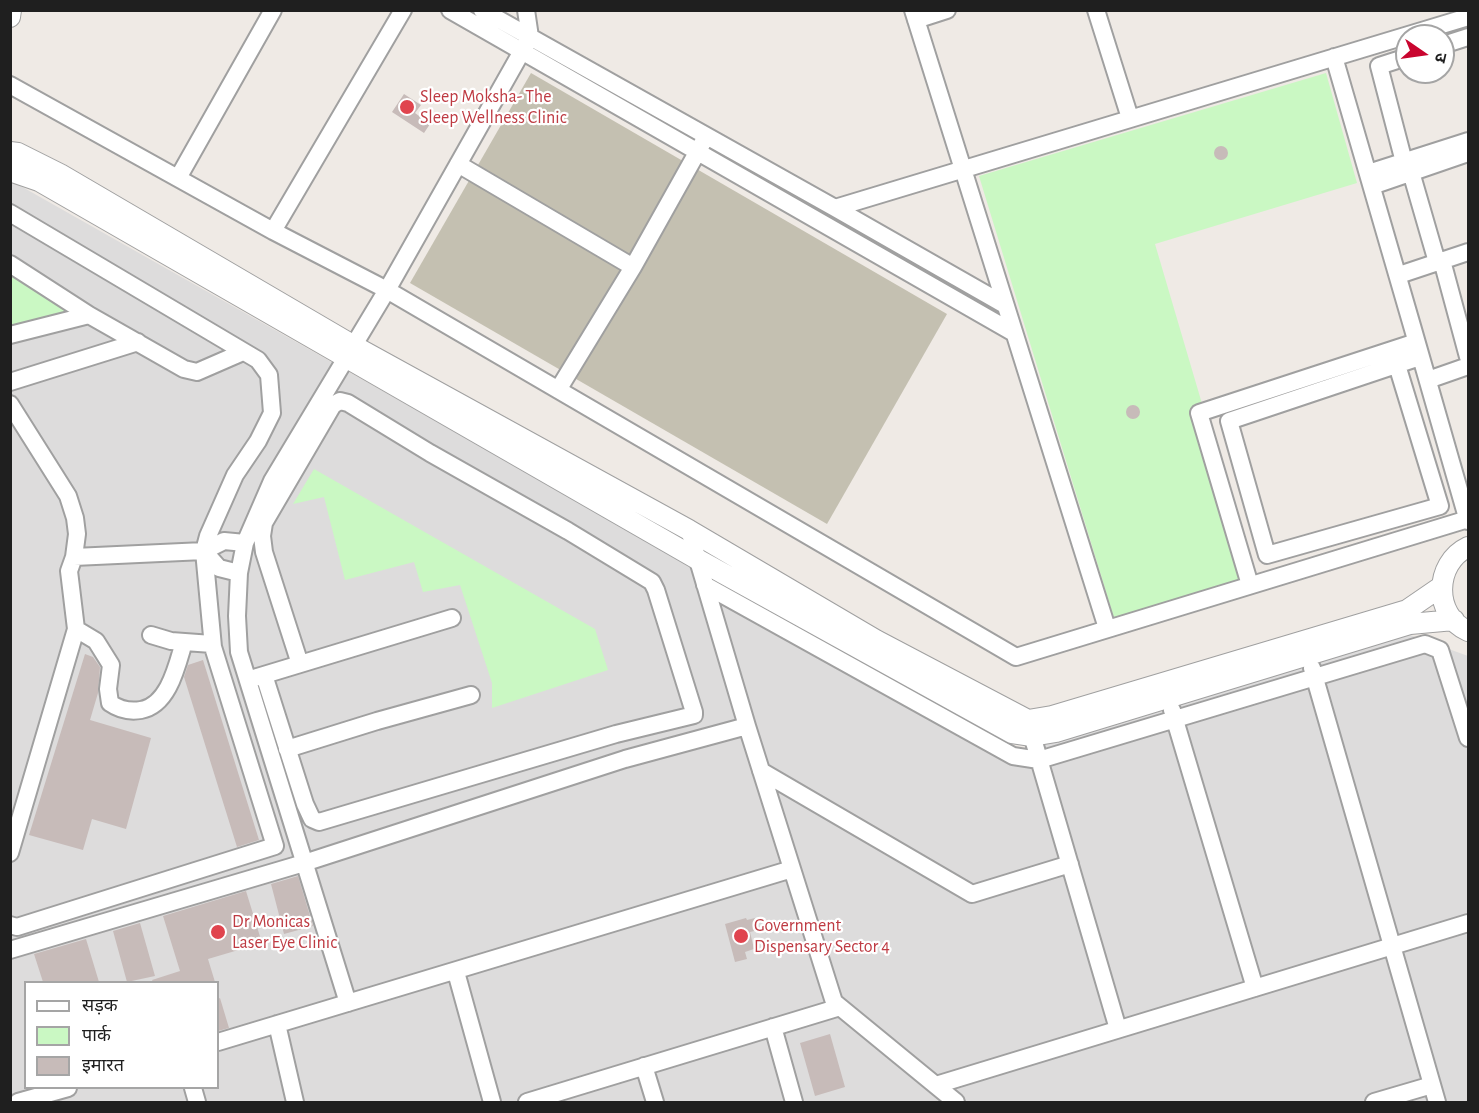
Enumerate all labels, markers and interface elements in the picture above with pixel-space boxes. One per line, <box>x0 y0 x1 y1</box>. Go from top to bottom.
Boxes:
north arrow <box>1395 24 1455 84</box>
text: उ <box>1432 51 1449 64</box>
place label: Sleep Moksha- The Sleep Wellness Clinic <box>420 86 567 128</box>
marker: Sleep Moksha- The Sleep Wellness Clinic <box>398 98 416 116</box>
place label: Dr Monicas Laser Eye Clinic <box>232 911 337 954</box>
place label: Government Dispensary Sector 4 <box>754 915 890 958</box>
marker: Dr Monicas Laser Eye Clinic <box>209 923 227 941</box>
marker: Government Dispensary Sector 4 <box>732 927 750 945</box>
legend <box>24 981 219 1089</box>
text: सड़क <box>82 997 118 1015</box>
text: पार्क <box>82 1027 111 1045</box>
text: इमारत <box>82 1057 124 1075</box>

